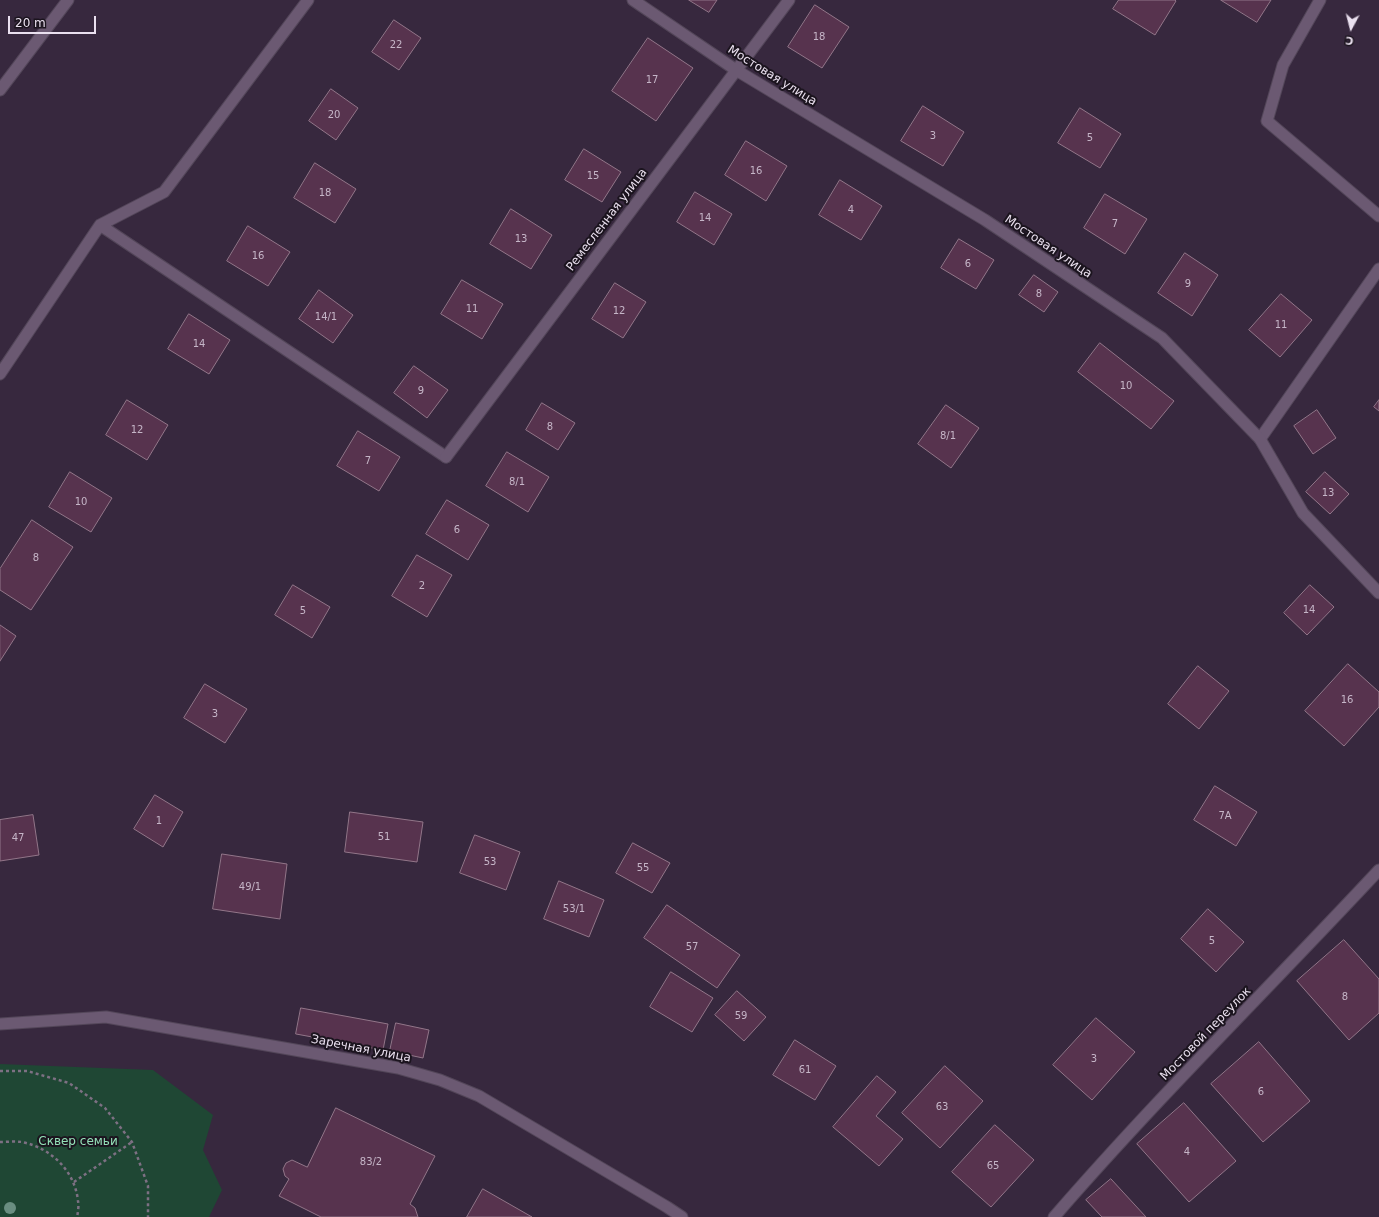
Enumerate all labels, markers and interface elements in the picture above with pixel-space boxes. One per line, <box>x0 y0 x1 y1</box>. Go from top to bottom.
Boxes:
scale bar <box>10 8 98 34</box>
north arrow <box>1331 8 1371 48</box>
text: 20 m <box>15 16 46 30</box>
house number: 18 <box>813 31 825 43</box>
text: С <box>1345 33 1354 47</box>
house number: 22 <box>390 39 402 51</box>
street label: Мостовая улица <box>725 43 819 109</box>
house number: 17 <box>646 74 658 86</box>
house number: 20 <box>328 109 340 121</box>
house number: 3 <box>930 130 936 142</box>
house number: 5 <box>1087 132 1093 144</box>
house number: 16 <box>750 165 762 177</box>
street label: Ремесленная улица <box>564 166 650 274</box>
house number: 15 <box>587 170 599 182</box>
house number: 18 <box>319 187 331 199</box>
house number: 4 <box>848 204 854 216</box>
house number: 14 <box>699 212 711 224</box>
street label: Мостовая улица <box>1002 212 1094 282</box>
house number: 7 <box>1112 218 1118 230</box>
house number: 13 <box>515 233 527 245</box>
house number: 16 <box>252 250 264 262</box>
house number: 6 <box>965 258 971 270</box>
house number: 9 <box>1185 278 1191 290</box>
house number: 8 <box>1036 288 1042 300</box>
house number: 11 <box>466 303 478 315</box>
house number: 12 <box>613 305 625 317</box>
house number: 14/1 <box>315 311 337 323</box>
house number: 11 <box>1275 319 1287 331</box>
house number: 14 <box>193 338 205 350</box>
house number: 10 <box>1120 380 1132 392</box>
house number: 9 <box>418 385 424 397</box>
house number: 8 <box>547 421 553 433</box>
house number: 12 <box>131 424 143 436</box>
house number: 8/1 <box>940 430 956 442</box>
house number: 7 <box>365 455 371 467</box>
house number: 8/1 <box>509 476 525 488</box>
house number: 13 <box>1322 487 1334 499</box>
house number: 10 <box>75 496 87 508</box>
house number: 6 <box>454 524 460 536</box>
house number: 8 <box>33 552 39 564</box>
house number: 2 <box>419 580 425 592</box>
house number: 14 <box>1303 604 1315 616</box>
house number: 5 <box>300 605 306 617</box>
house number: 16 <box>1341 694 1353 706</box>
house number: 3 <box>212 708 218 720</box>
house number: 7А <box>1218 810 1232 822</box>
house number: 1 <box>156 815 162 827</box>
house number: 51 <box>378 831 390 843</box>
house number: 47 <box>12 832 24 844</box>
house number: 53 <box>484 856 496 868</box>
house number: 55 <box>637 862 649 874</box>
house number: 49/1 <box>239 881 261 893</box>
house number: 53/1 <box>563 903 585 915</box>
house number: 5 <box>1209 935 1215 947</box>
house number: 57 <box>686 941 698 953</box>
street label: Мостовой переулок <box>1158 984 1254 1084</box>
house number: 8 <box>1342 991 1348 1003</box>
house number: 59 <box>735 1010 747 1022</box>
street label: Заречная улица <box>310 1032 412 1066</box>
house number: 3 <box>1091 1053 1097 1065</box>
house number: 61 <box>799 1064 811 1076</box>
house number: 6 <box>1258 1086 1264 1098</box>
house number: 63 <box>936 1101 948 1113</box>
park label: Сквер семьи <box>38 1135 118 1149</box>
house number: 4 <box>1184 1146 1190 1158</box>
house number: 83/2 <box>360 1156 382 1168</box>
house number: 65 <box>987 1160 999 1172</box>

